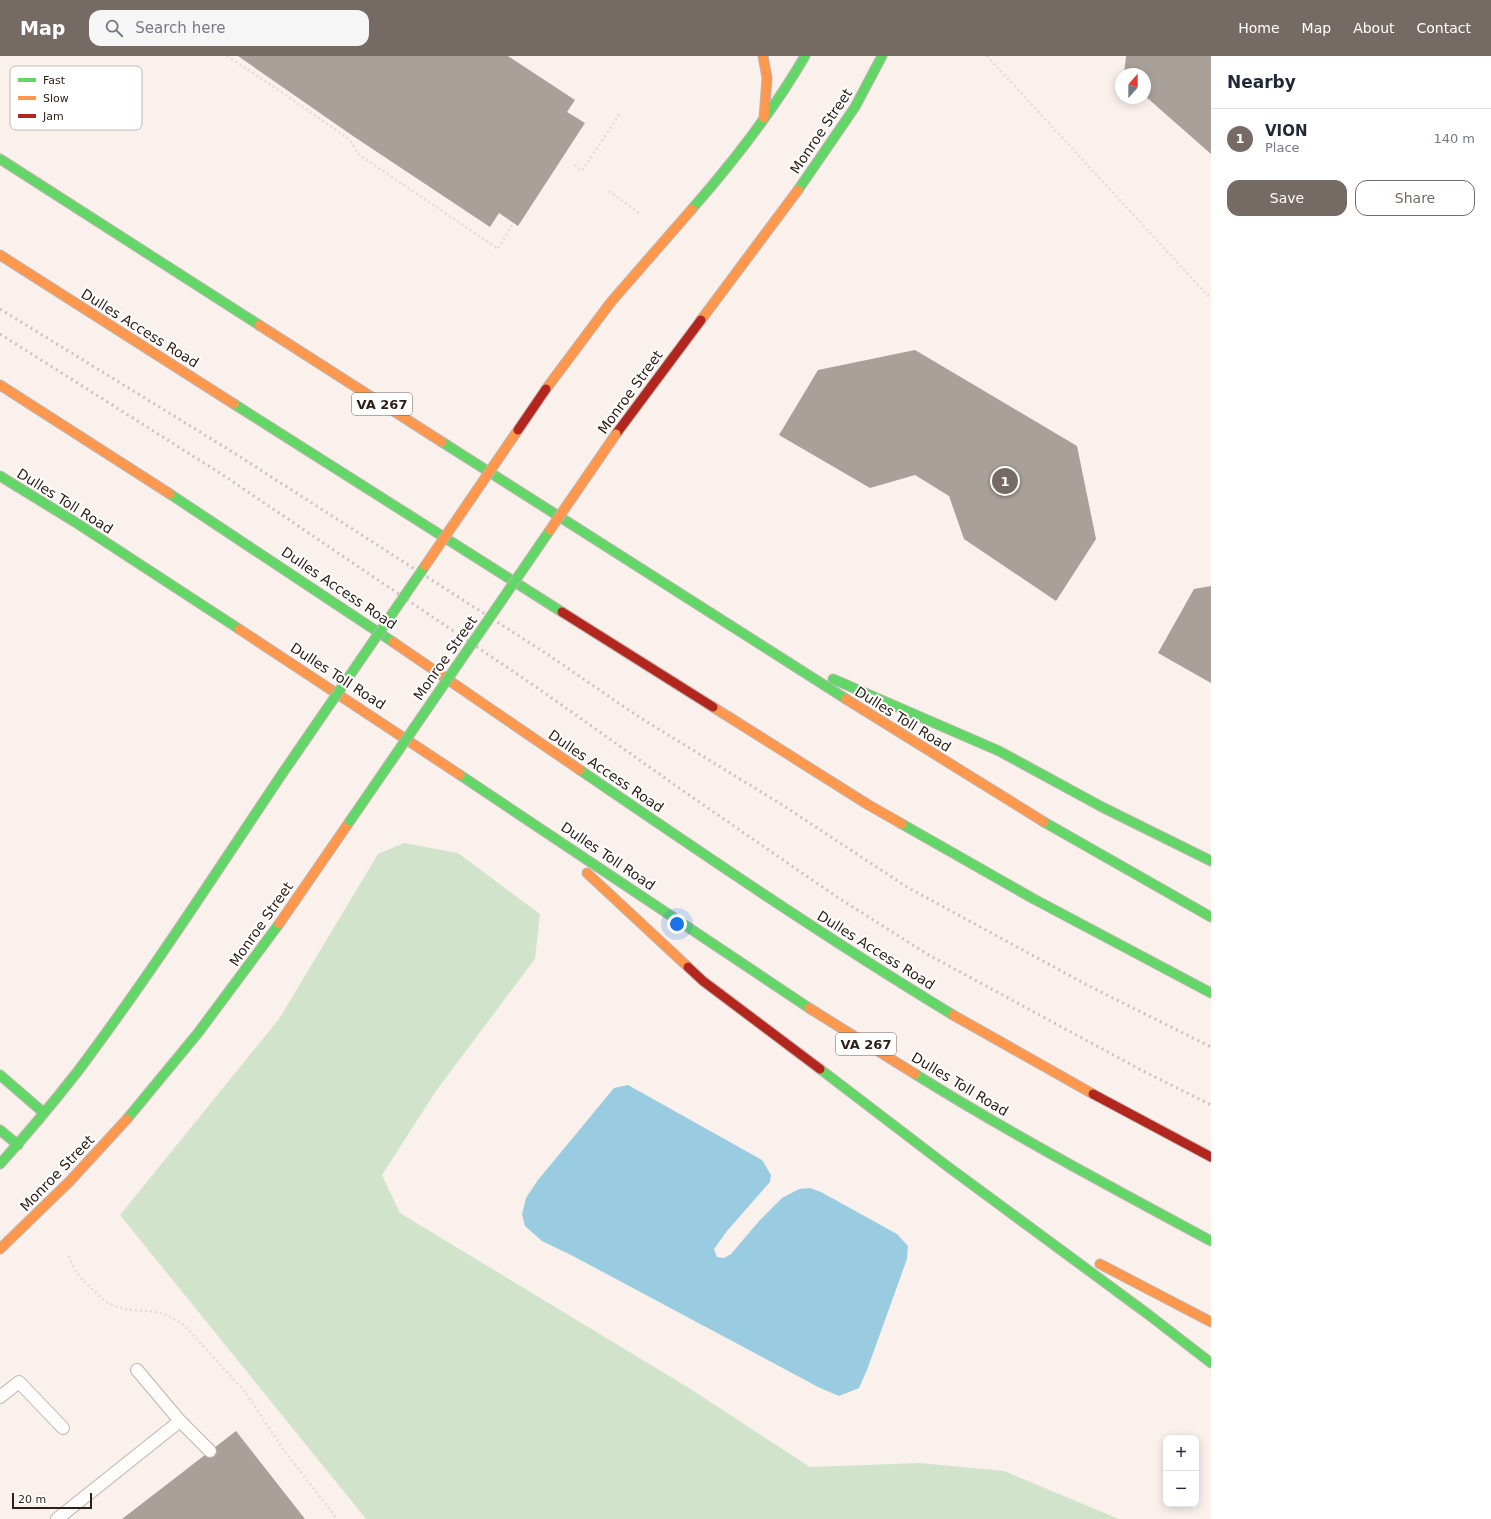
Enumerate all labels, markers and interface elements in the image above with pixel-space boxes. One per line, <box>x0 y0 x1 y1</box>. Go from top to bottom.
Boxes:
search box <box>89 10 369 46</box>
text: Map <box>20 17 65 39</box>
icon: search <box>103 17 125 39</box>
text: Search here <box>135 19 225 37</box>
text: Home <box>1238 20 1280 36</box>
text: Map <box>1302 20 1331 36</box>
text: About <box>1353 20 1395 36</box>
text: Contact <box>1417 20 1471 36</box>
legend <box>10 66 142 130</box>
north arrow <box>1115 68 1151 104</box>
text: Nearby <box>1227 72 1296 92</box>
text: Fast <box>43 74 66 87</box>
street label: Monroe Street <box>787 85 856 177</box>
text: Slow <box>43 92 69 105</box>
text: Jam <box>42 110 64 123</box>
text: VION <box>1265 122 1308 140</box>
text: 1 <box>1235 131 1245 146</box>
text: 140 m <box>1433 131 1475 146</box>
text: Place <box>1265 140 1300 155</box>
button: Save <box>1227 180 1347 216</box>
button: Share <box>1355 180 1475 216</box>
street label: Dulles Access Road <box>78 285 202 371</box>
street label: Monroe Street <box>594 347 666 437</box>
road number: VA 267 <box>352 393 412 415</box>
street label: Dulles Toll Road <box>14 465 116 537</box>
pin: 1 <box>992 466 1018 496</box>
street label: Dulles Access Road <box>278 544 400 632</box>
street label: Monroe Street <box>410 612 480 703</box>
street label: Dulles Toll Road <box>288 639 388 713</box>
street label: Dulles Toll Road <box>852 683 954 755</box>
street label: Dulles Access Road <box>545 727 667 815</box>
street label: Dulles Toll Road <box>558 819 658 893</box>
street label: Monroe Street <box>226 878 296 969</box>
street label: Dulles Access Road <box>814 907 938 993</box>
your location <box>667 914 687 934</box>
road number: VA 267 <box>836 1033 896 1055</box>
street label: Dulles Toll Road <box>909 1049 1011 1119</box>
street label: Monroe Street <box>17 1131 98 1214</box>
map controls <box>1163 1435 1199 1507</box>
button: + <box>1163 1435 1199 1471</box>
button: − <box>1163 1471 1199 1507</box>
scale bar <box>12 1491 92 1510</box>
text: 20 m <box>18 1493 46 1506</box>

